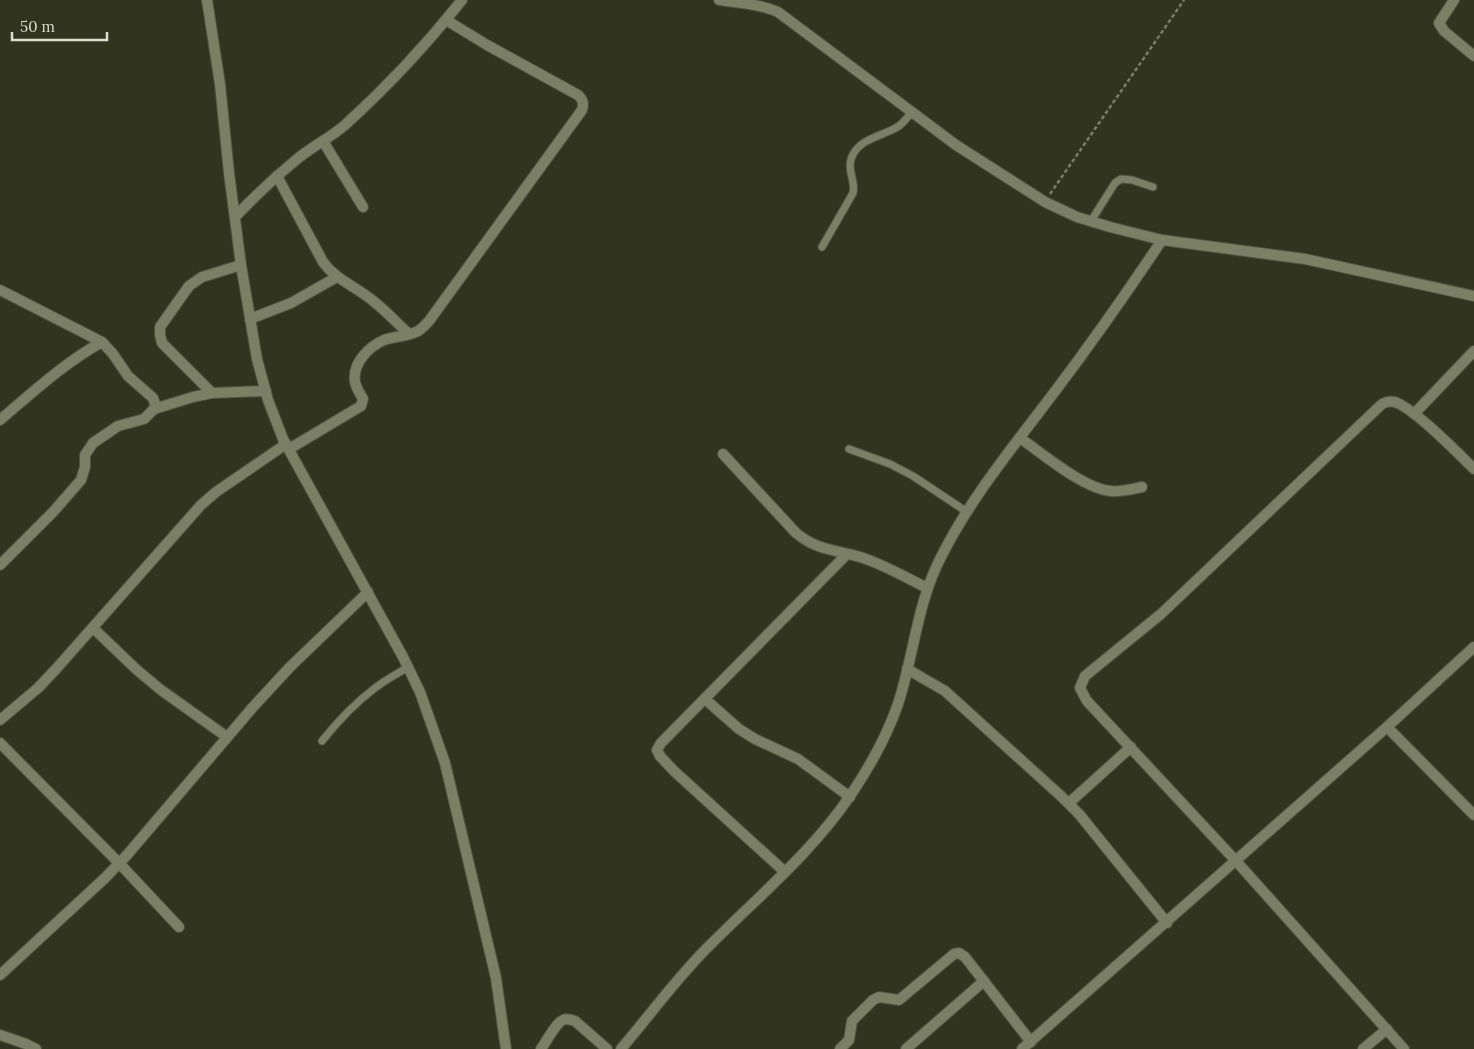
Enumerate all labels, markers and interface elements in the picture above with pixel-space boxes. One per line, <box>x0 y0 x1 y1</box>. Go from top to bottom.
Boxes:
scale bar <box>12 10 108 42</box>
text: 50 m <box>20 17 55 36</box>

